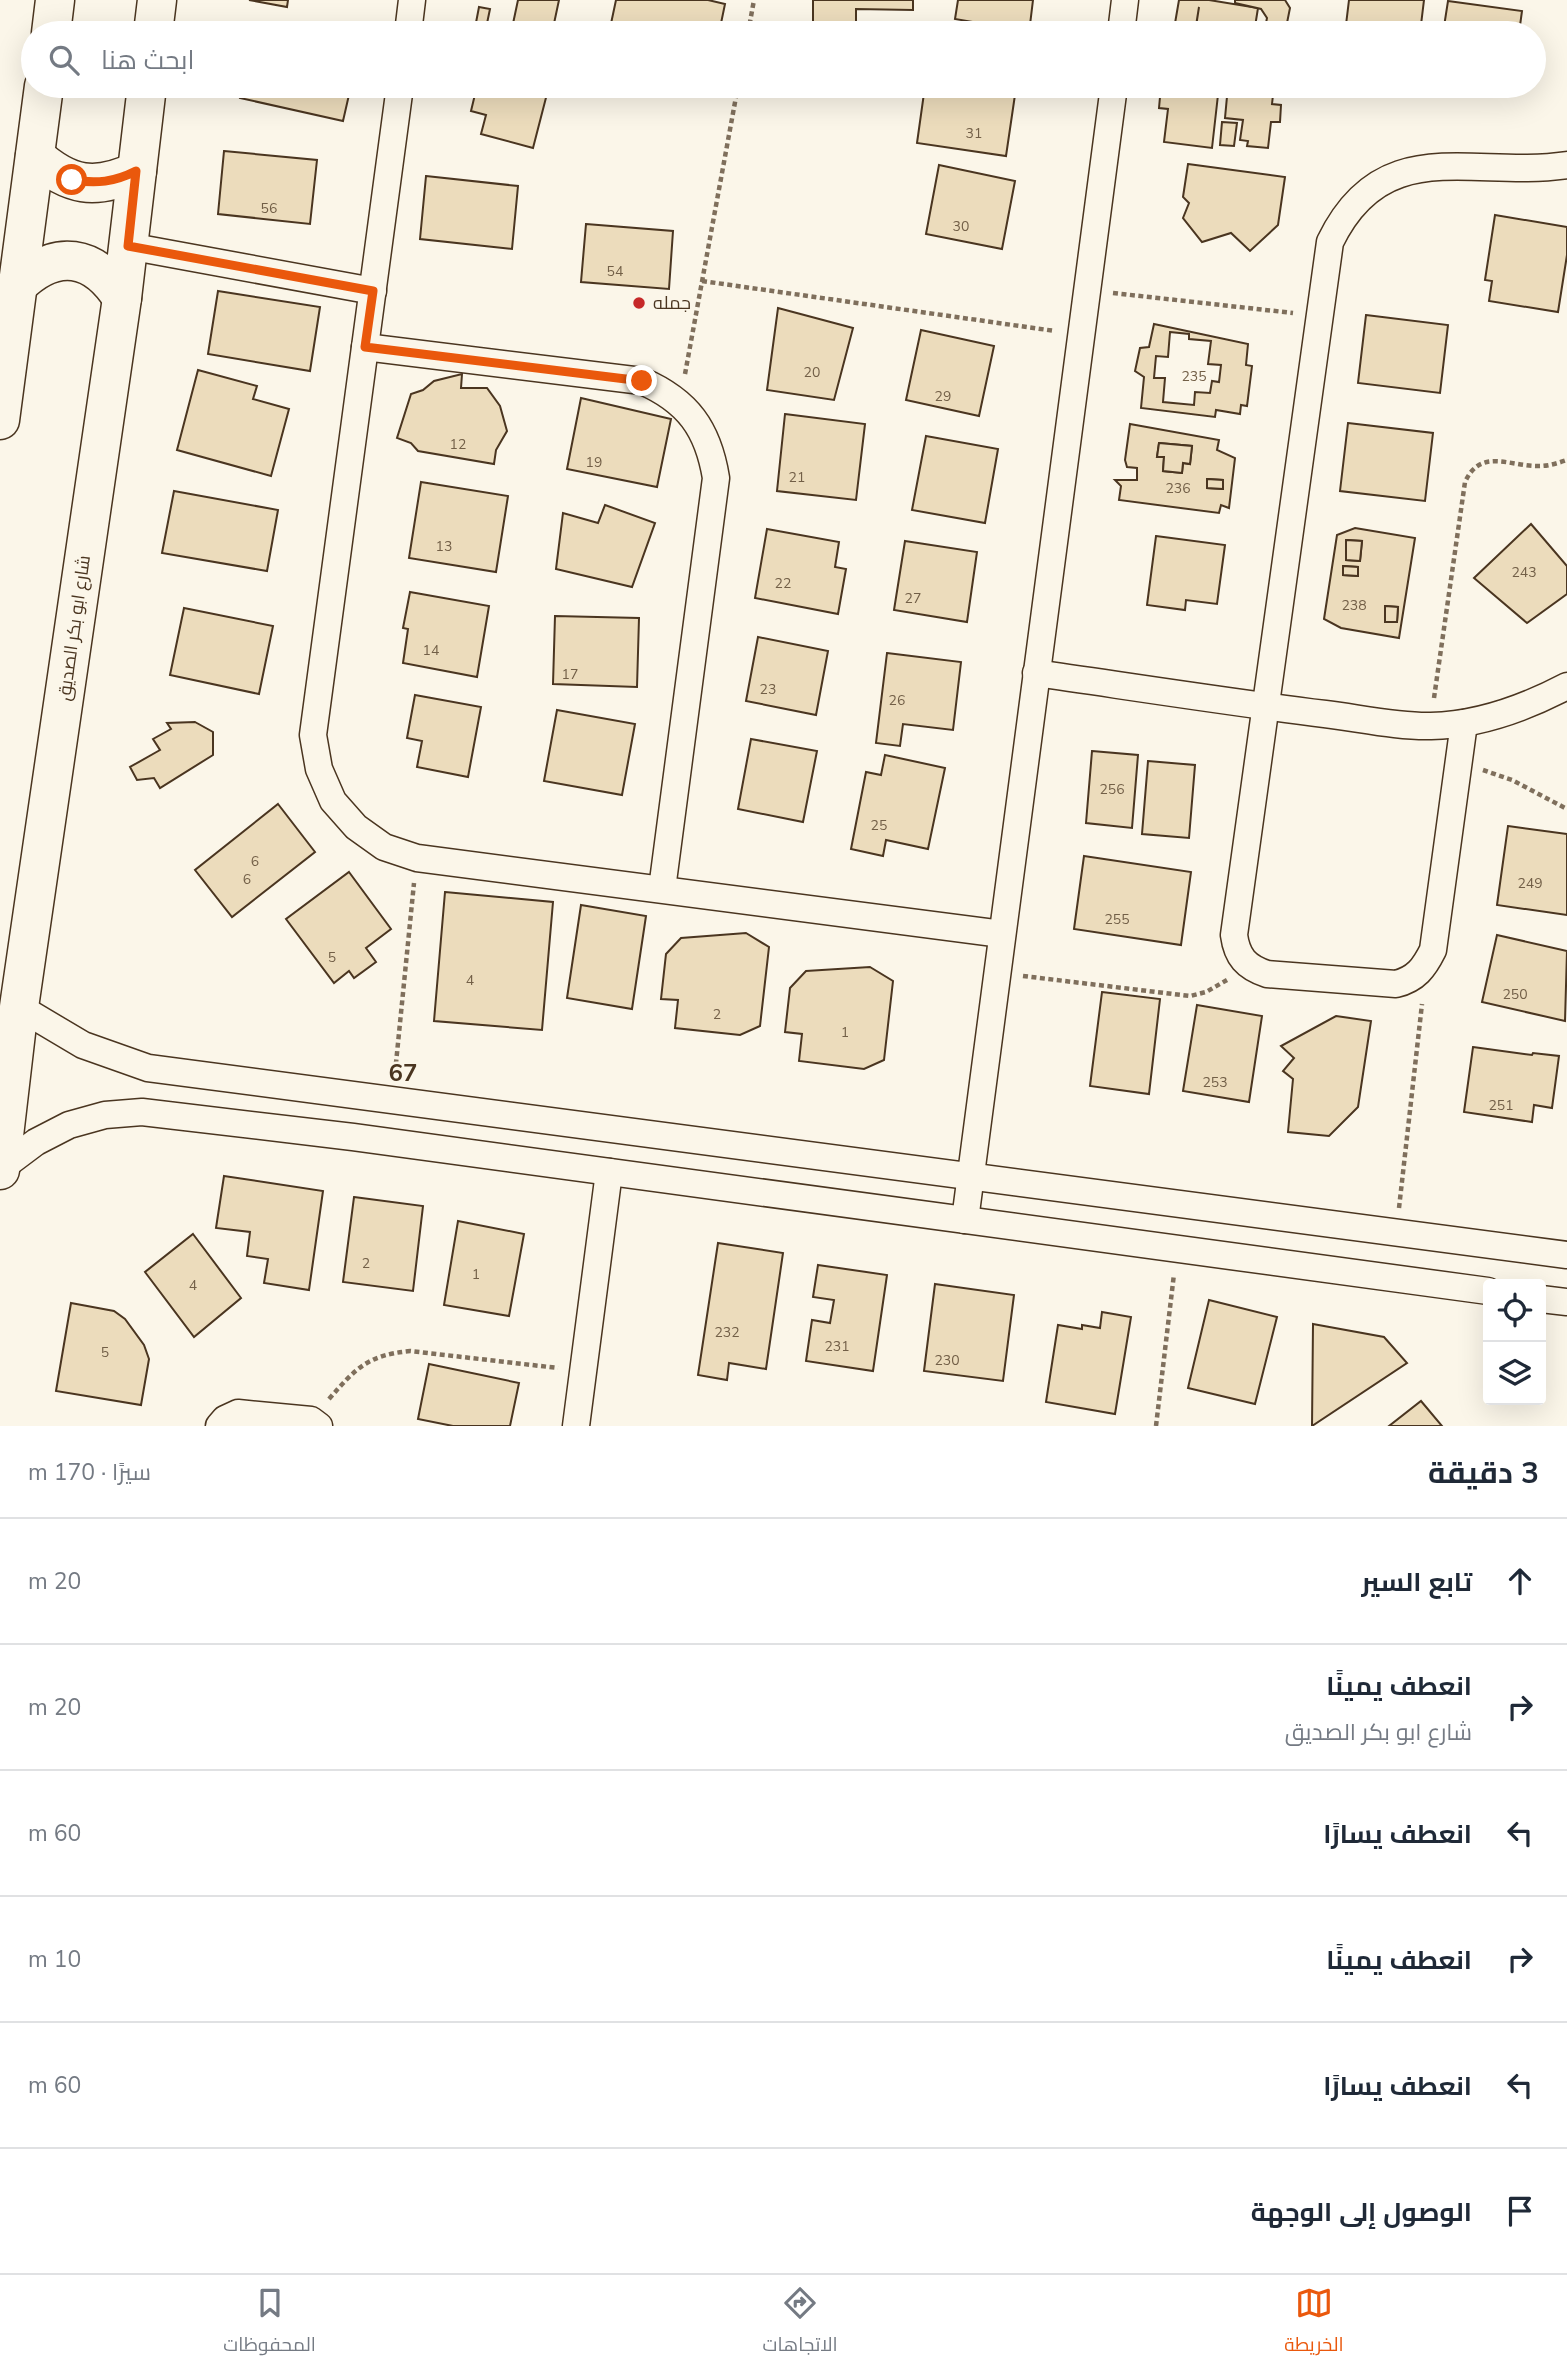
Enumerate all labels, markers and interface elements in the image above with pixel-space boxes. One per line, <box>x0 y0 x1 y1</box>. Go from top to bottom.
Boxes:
search box <box>21 21 1546 98</box>
icon: search <box>45 41 83 79</box>
text: ابحث هنا <box>101 43 195 78</box>
house number: 31 <box>966 124 982 143</box>
route start <box>56 164 87 195</box>
house number: 56 <box>261 199 277 218</box>
house number: 30 <box>953 217 969 236</box>
house number: 54 <box>607 262 623 281</box>
place label: جمله <box>653 291 691 315</box>
marker: جمله <box>631 295 647 311</box>
house number: 20 <box>804 363 820 382</box>
route end <box>626 365 657 396</box>
house number: 235 <box>1181 367 1207 386</box>
house number: 29 <box>935 387 951 406</box>
house number: 12 <box>450 435 466 454</box>
house number: 19 <box>586 453 602 472</box>
house number: 21 <box>789 468 805 487</box>
house number: 236 <box>1165 479 1191 498</box>
house number: 13 <box>436 537 452 556</box>
street label: شارع ابو بكر الصديق <box>52 554 96 702</box>
house number: 243 <box>1511 563 1537 582</box>
house number: 22 <box>775 574 791 593</box>
house number: 27 <box>905 589 921 608</box>
house number: 238 <box>1341 596 1367 615</box>
house number: 14 <box>423 641 439 660</box>
house number: 17 <box>562 665 578 684</box>
house number: 23 <box>760 680 776 699</box>
house number: 26 <box>889 691 905 710</box>
house number: 256 <box>1099 780 1125 799</box>
house number: 25 <box>871 816 887 835</box>
house number: 6 <box>251 852 259 871</box>
house number: 6 <box>243 870 251 889</box>
house number: 249 <box>1517 874 1543 893</box>
house number: 255 <box>1104 910 1130 929</box>
house number: 5 <box>328 948 336 967</box>
house number: 4 <box>466 971 474 990</box>
house number: 250 <box>1502 985 1528 1004</box>
house number: 2 <box>713 1005 721 1024</box>
house number: 1 <box>841 1023 849 1042</box>
district label: 67 <box>389 1057 417 1089</box>
house number: 253 <box>1202 1073 1228 1092</box>
house number: 251 <box>1488 1096 1514 1115</box>
house number: 2 <box>362 1254 370 1273</box>
house number: 1 <box>472 1265 480 1284</box>
house number: 4 <box>189 1276 197 1295</box>
map controls <box>1483 1279 1546 1405</box>
button: locate <box>1483 1279 1546 1342</box>
house number: 232 <box>714 1323 740 1342</box>
house number: 231 <box>824 1337 850 1356</box>
button: layers <box>1483 1342 1546 1405</box>
house number: 5 <box>101 1343 109 1362</box>
house number: 230 <box>934 1351 960 1370</box>
text: 3 دقيقة <box>1428 1453 1539 1494</box>
text: سيرًا · 170 m <box>28 1457 151 1488</box>
icon: ahead <box>1501 1562 1539 1600</box>
text: تابع السير <box>1362 1565 1472 1600</box>
text: 20 m <box>28 1566 81 1597</box>
text: انعطف يمينًا <box>1326 1669 1472 1704</box>
icon: right <box>1501 1688 1539 1726</box>
text: 20 m <box>28 1692 81 1723</box>
text: شارع ابو بكر الصديق <box>1285 1717 1472 1748</box>
icon: left <box>1501 1814 1539 1852</box>
text: انعطف يسارًا <box>1323 1817 1472 1852</box>
text: 60 m <box>28 1818 81 1849</box>
icon: right <box>1501 1940 1539 1978</box>
text: انعطف يمينًا <box>1326 1943 1472 1978</box>
text: 10 m <box>28 1944 81 1975</box>
icon: left <box>1501 2066 1539 2104</box>
text: انعطف يسارًا <box>1323 2069 1472 2104</box>
text: 60 m <box>28 2070 81 2101</box>
icon: arrive <box>1501 2192 1539 2230</box>
text: الوصول إلى الوجهة <box>1251 2195 1472 2230</box>
tab: المحفوظات <box>223 2284 316 2362</box>
tab: الاتجاهات <box>762 2284 838 2362</box>
tab: الخريطة <box>1284 2284 1344 2362</box>

